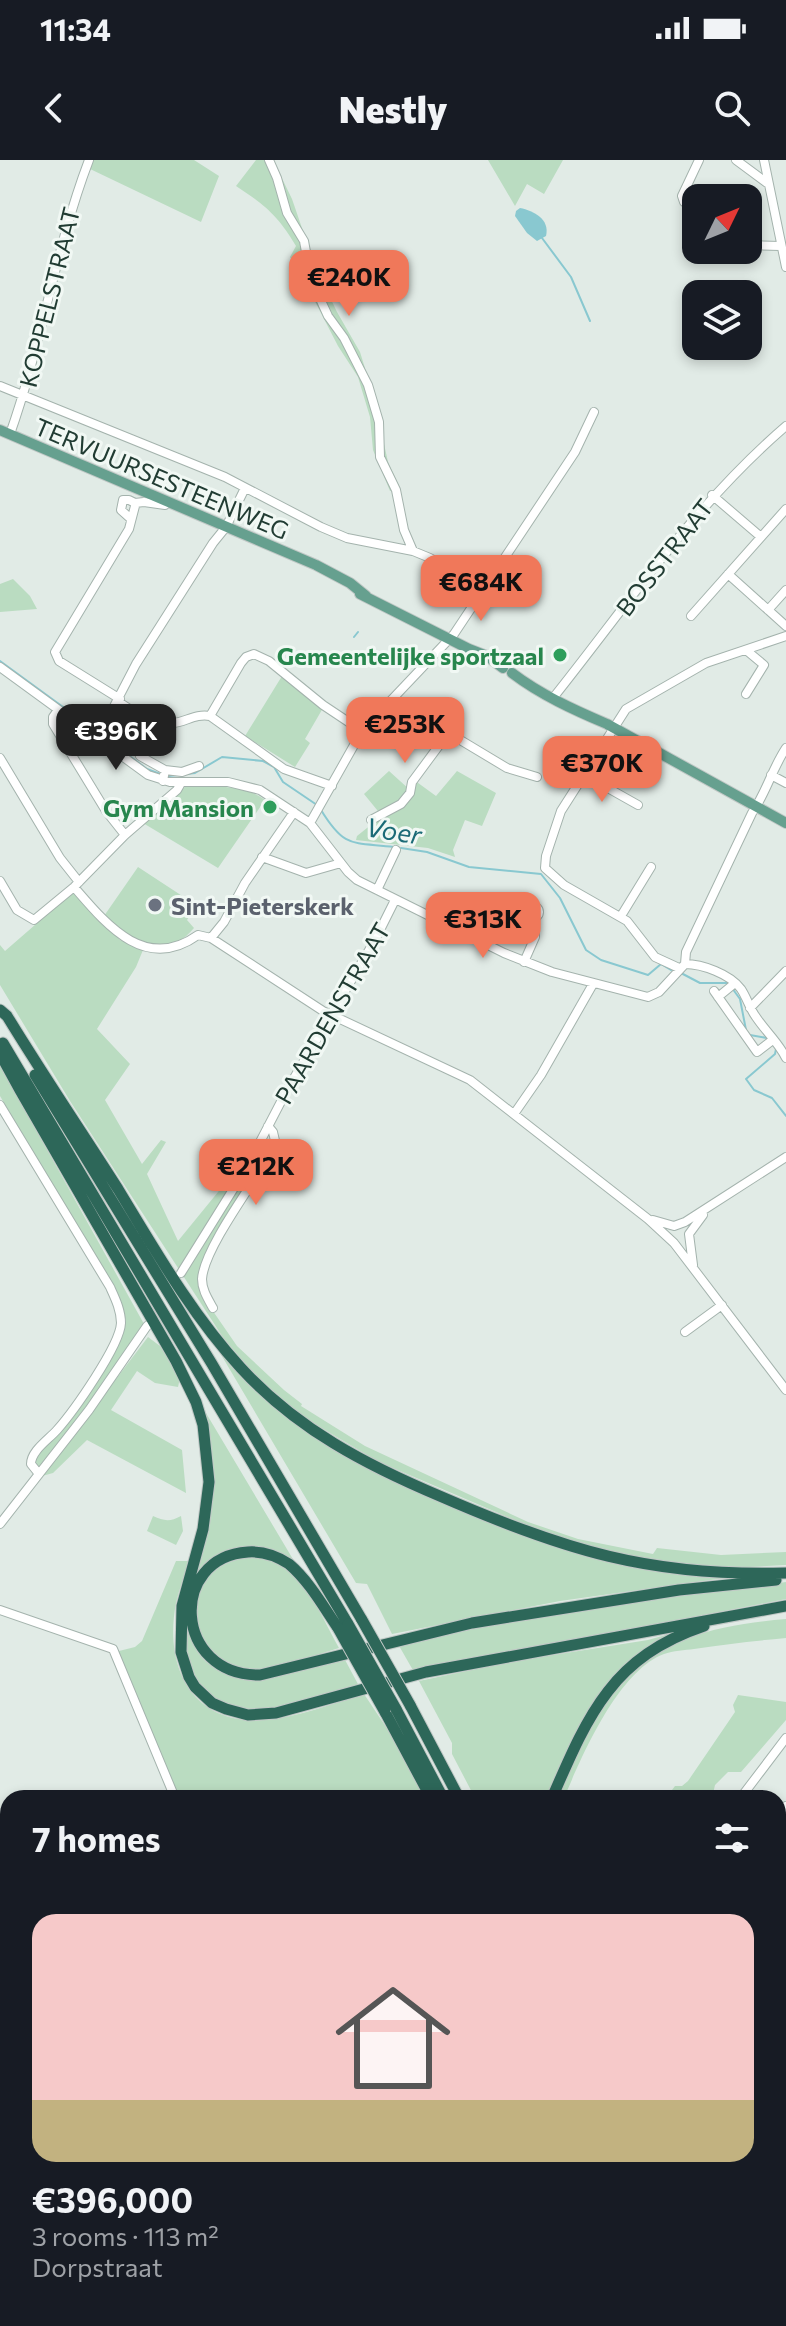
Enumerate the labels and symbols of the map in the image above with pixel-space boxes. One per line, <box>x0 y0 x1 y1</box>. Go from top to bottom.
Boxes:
north arrow <box>682 184 762 264</box>
street label: KOPPELSTRAAT <box>13 204 85 390</box>
pin: €240K <box>293 250 405 318</box>
street label: TERVUURSESTEENWEG <box>31 411 293 545</box>
street label: BOSSTRAAT <box>609 493 719 621</box>
pin: €684K <box>425 555 537 623</box>
place label: Gemeentelijke sportzaal <box>277 641 544 670</box>
marker: Gemeentelijke sportzaal <box>551 646 569 664</box>
pin: €253K <box>349 697 461 765</box>
pin: €396K <box>60 704 172 772</box>
pin: €370K <box>546 736 658 804</box>
place label: Gym Mansion <box>103 793 254 822</box>
marker: Gym Mansion <box>261 798 279 816</box>
water label: Voer <box>364 810 426 850</box>
place label: Sint-Pieterskerk <box>171 891 354 920</box>
pin: €313K <box>427 892 539 960</box>
marker: Sint-Pieterskerk <box>146 896 164 914</box>
street label: PAARDENSTRAAT <box>268 917 396 1109</box>
pin: €212K <box>200 1139 312 1207</box>

